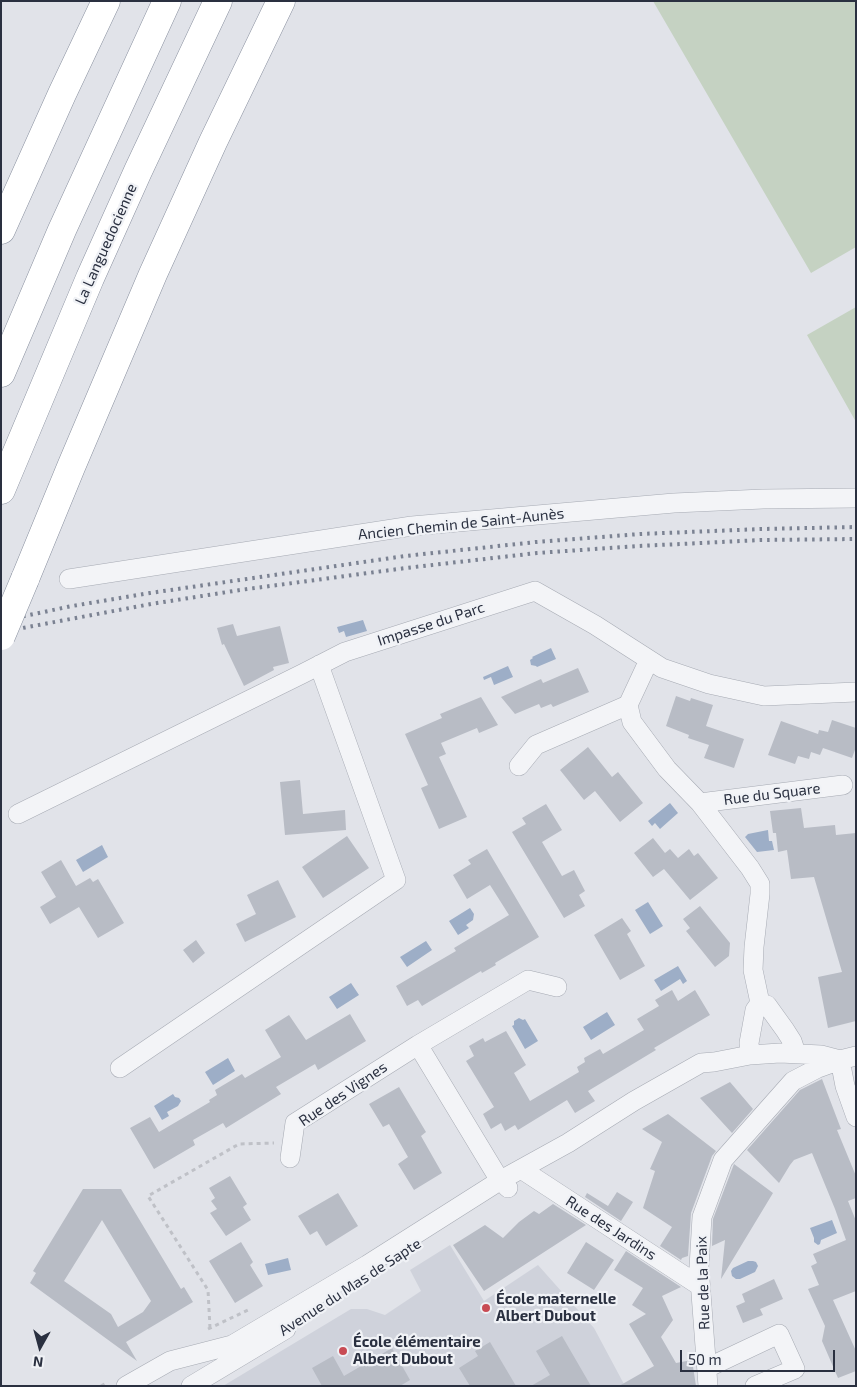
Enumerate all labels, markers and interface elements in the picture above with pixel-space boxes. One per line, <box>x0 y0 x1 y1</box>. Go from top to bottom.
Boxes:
street label: La Languedocienne <box>71 181 141 307</box>
street label: Ancien Chemin de Saint-Aunès <box>357 504 565 544</box>
street label: Impasse du Parc <box>375 598 487 650</box>
street label: Rue du Square <box>723 779 821 809</box>
street label: Rue des Vignes <box>295 1058 391 1130</box>
street label: Rue des Jardins <box>562 1192 660 1264</box>
street label: Avenue du Mas de Sapte <box>276 1234 424 1340</box>
street label: Rue de la Paix <box>692 1236 714 1330</box>
place label: École maternelle Albert Dubout <box>496 1290 616 1325</box>
marker: École maternelle Albert Dubout <box>480 1302 492 1314</box>
north arrow <box>15 1322 65 1372</box>
place label: École élémentaire Albert Dubout <box>353 1333 481 1368</box>
scale bar <box>682 1340 837 1372</box>
marker: École élémentaire Albert Dubout <box>337 1345 349 1357</box>
text: 50 m <box>688 1350 722 1368</box>
text: N <box>32 1353 44 1371</box>

